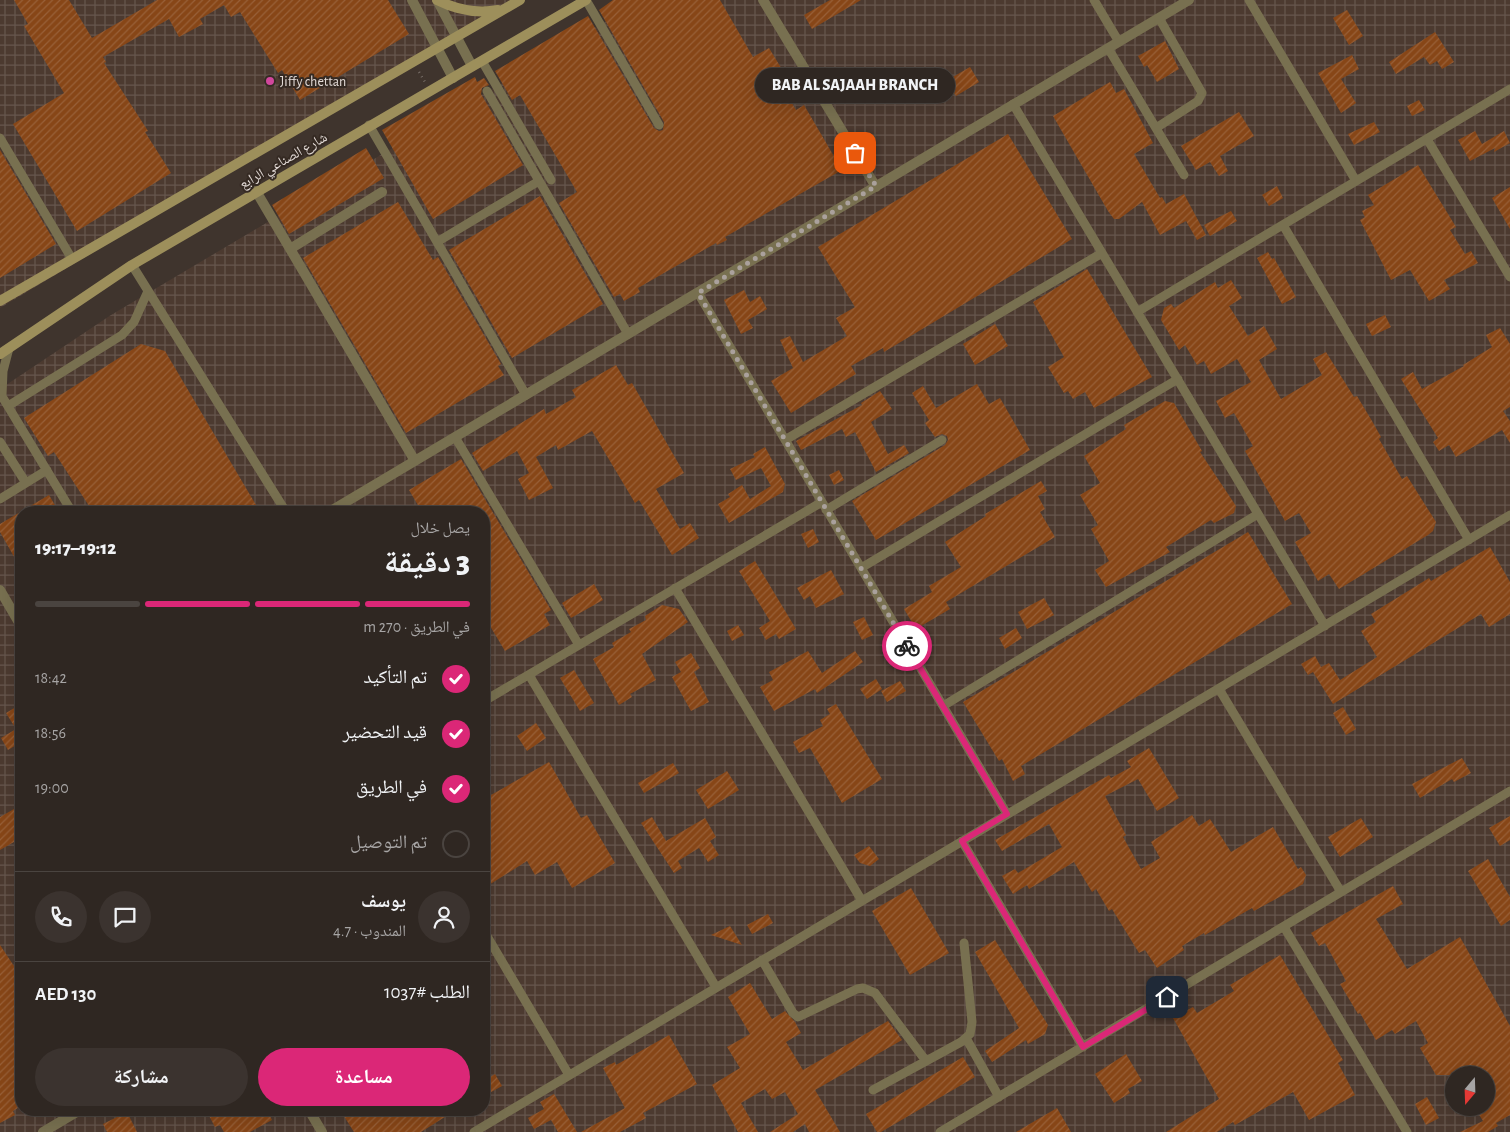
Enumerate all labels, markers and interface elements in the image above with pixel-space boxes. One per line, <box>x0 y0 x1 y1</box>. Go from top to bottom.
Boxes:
callout: BAB AL SAJAAH BRANCH <box>755 68 955 103</box>
marker: Jiffy chettan <box>264 75 276 87</box>
place label: Jiffy chettan <box>280 75 346 89</box>
text: BAB AL SAJAAH BRANCH <box>772 77 938 93</box>
street label: شارع الصناعي الرابع <box>237 130 331 195</box>
pin <box>834 132 876 174</box>
icon: bag <box>841 139 869 167</box>
text: يصل خلال <box>411 520 470 536</box>
text: 19:12–19:17 <box>35 539 116 558</box>
text: 3 دقيقة <box>384 546 470 578</box>
text: في الطريق · 270 m <box>363 619 470 635</box>
courier <box>882 621 932 671</box>
icon: bike <box>893 632 921 660</box>
icon: check <box>442 665 470 693</box>
text: تم التأكيد <box>363 668 427 687</box>
text: 18:42 <box>35 670 67 686</box>
icon: check <box>442 720 470 748</box>
text: قيد التحضير <box>343 723 427 742</box>
text: 18:56 <box>35 725 66 741</box>
icon: check <box>442 775 470 803</box>
text: في الطريق <box>356 778 427 797</box>
text: 19:00 <box>35 780 69 796</box>
text: تم التوصيل <box>350 833 427 852</box>
button: phone <box>35 891 87 943</box>
button: chat <box>99 891 151 943</box>
button: person <box>418 891 470 943</box>
text: يوسف <box>361 892 406 911</box>
text: المندوب · 4.7 <box>333 923 406 939</box>
pin <box>1146 976 1188 1018</box>
text: الطلب #1037 <box>384 983 470 1002</box>
icon: home <box>1153 983 1181 1011</box>
text: AED 130 <box>35 985 96 1004</box>
button: مشاركة <box>35 1048 248 1106</box>
button: مساعدة <box>258 1048 470 1106</box>
north arrow <box>1445 1066 1495 1116</box>
map controls <box>1445 1066 1495 1116</box>

